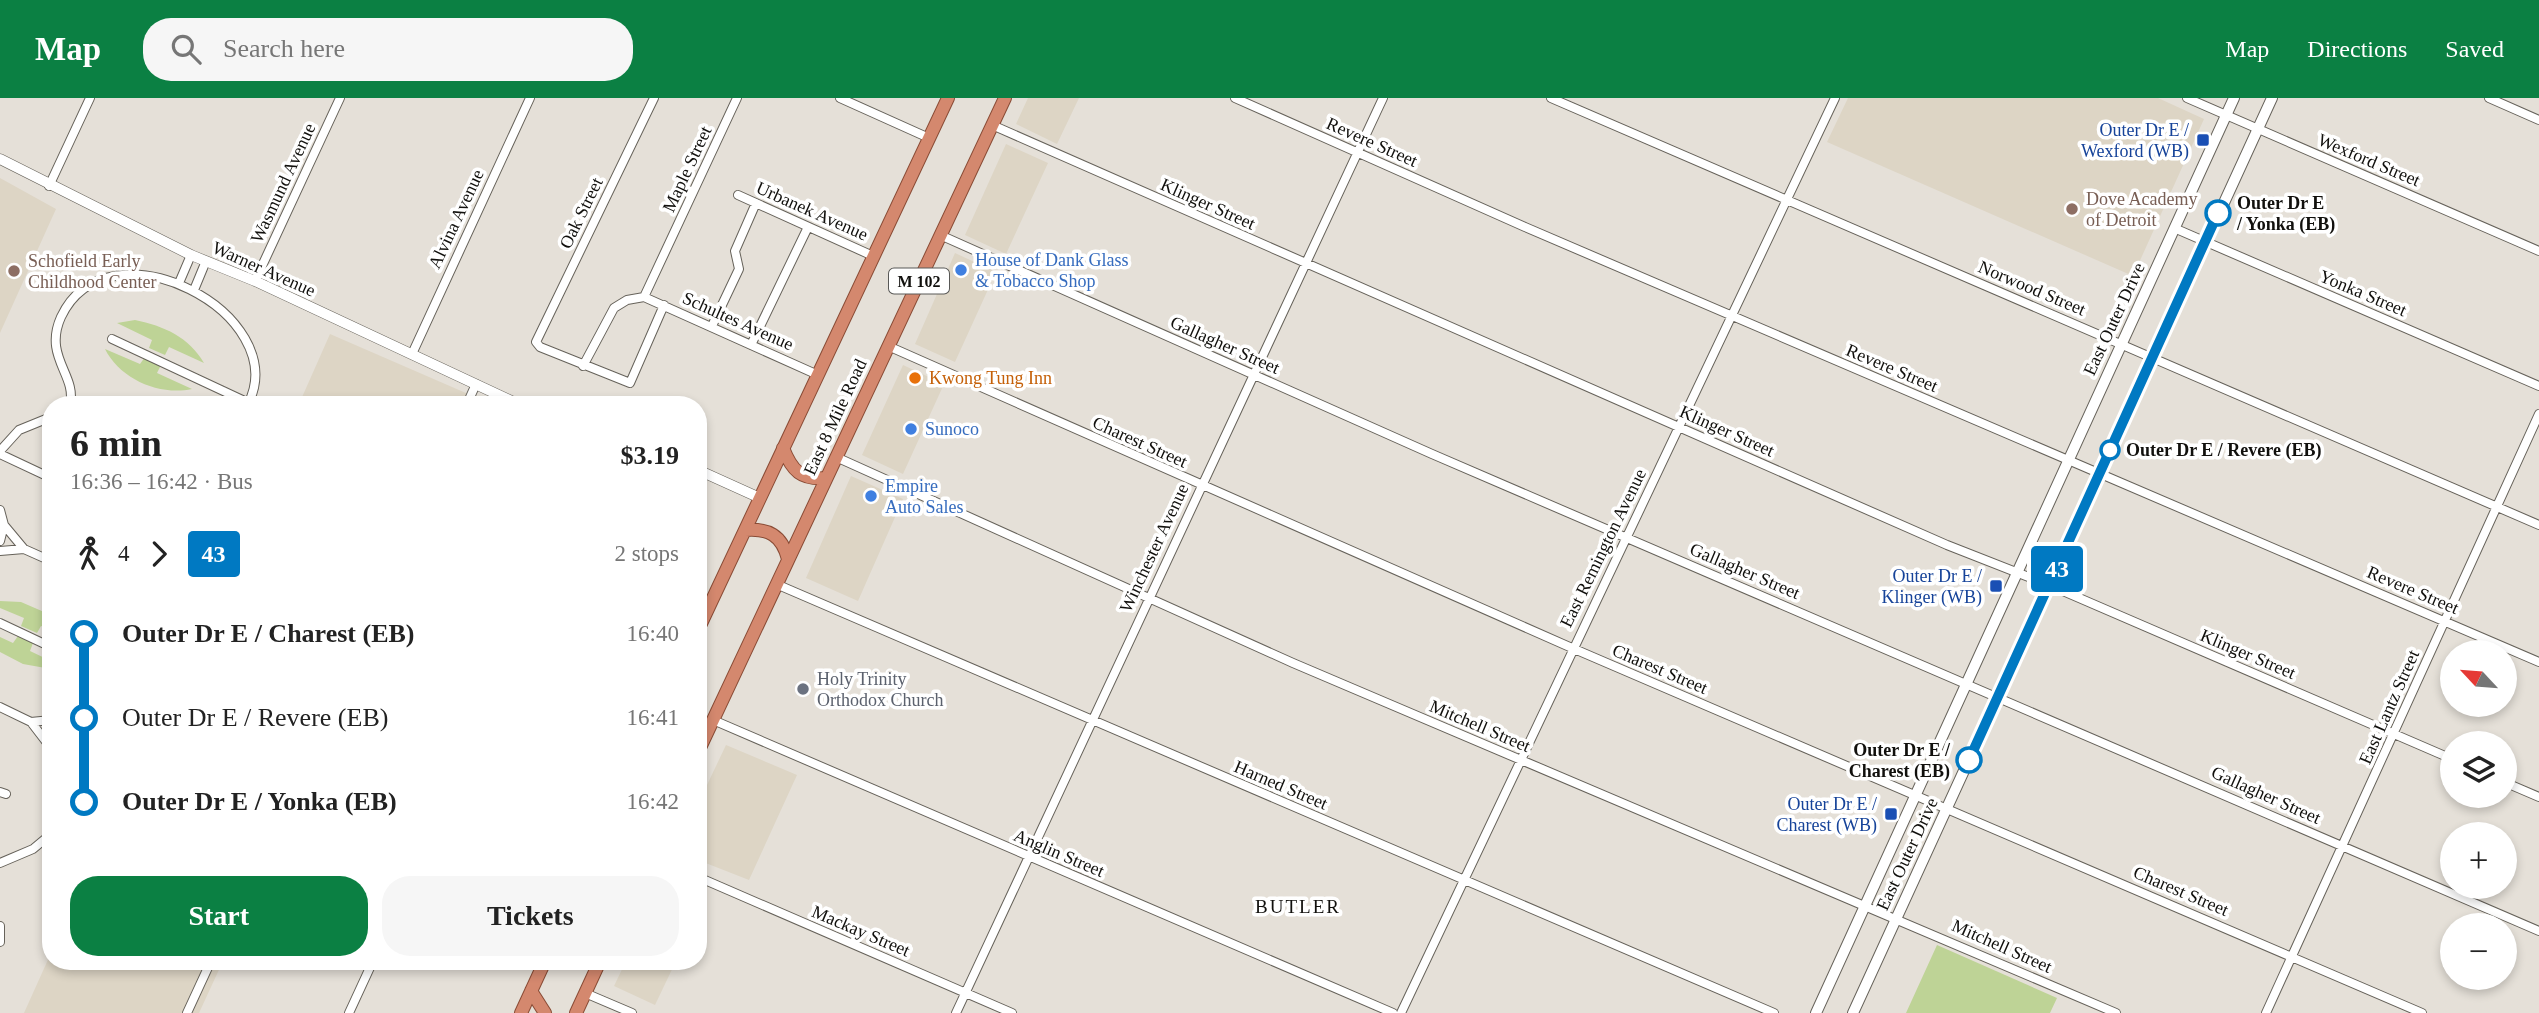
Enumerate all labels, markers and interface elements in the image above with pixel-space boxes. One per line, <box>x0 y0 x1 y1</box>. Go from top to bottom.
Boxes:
search box <box>143 18 633 81</box>
icon: search <box>167 30 205 68</box>
text: Map <box>35 31 101 67</box>
text: Search here <box>223 34 345 63</box>
text: Map <box>2225 36 2269 62</box>
text: Directions <box>2307 36 2407 62</box>
text: Saved <box>2445 36 2504 62</box>
street label: Revere Street <box>1323 113 1421 171</box>
street label: Wasmund Avenue <box>247 120 319 246</box>
place label: Outer Dr E / Wexford (WB) <box>2081 120 2189 162</box>
street label: Maple Street <box>658 123 716 215</box>
street label: Wexford Street <box>2315 129 2423 191</box>
marker: Outer Dr E / Wexford (WB) <box>2195 132 2211 148</box>
street label: Alvina Avenue <box>424 166 488 272</box>
street label: Oak Street <box>555 174 607 252</box>
street label: Klinger Street <box>1158 174 1258 234</box>
street label: Urbanek Avenue <box>753 177 871 245</box>
place label: Dove Academy of Detroit <box>2086 189 2197 230</box>
place label: Outer Dr E / Yonka (EB) <box>2236 193 2335 235</box>
marker: Outer Dr E / Yonka (EB) <box>2205 200 2231 226</box>
marker: Dove Academy of Detroit <box>2064 201 2080 217</box>
street label: Warner Avenue <box>209 237 319 301</box>
place label: House of Dank Glass & Tobacco Shop <box>975 250 1128 291</box>
place label: Schofield Early Childhood Center <box>28 251 157 292</box>
street label: Norwood Street <box>1975 256 2089 320</box>
street label: East Outer Drive <box>2079 260 2149 378</box>
marker: House of Dank Glass & Tobacco Shop <box>953 262 969 278</box>
marker: Schofield Early Childhood Center <box>6 263 22 279</box>
street label: Yonka Street <box>2316 266 2410 320</box>
road number: M 102 <box>889 268 949 294</box>
street label: Schultes Avenue <box>680 288 796 354</box>
street label: Gallagher Street <box>1167 312 1283 378</box>
street label: Revere Street <box>1843 340 1941 396</box>
street label: East 8 Mile Road <box>799 356 871 478</box>
place label: Kwong Tung Inn <box>929 368 1052 388</box>
marker: Kwong Tung Inn <box>907 370 923 386</box>
street label: Klinger Street <box>1677 401 1777 461</box>
street label: Charest Street <box>1090 412 1190 472</box>
place label: Sunoco <box>925 419 979 439</box>
marker: Sunoco <box>903 421 919 437</box>
text: 6 min <box>70 422 162 464</box>
marker: Outer Dr E / Revere (EB) <box>2100 440 2120 460</box>
place label: Outer Dr E / Revere (EB) <box>2126 440 2321 461</box>
text: $3.19 <box>621 441 679 470</box>
street label: East Remington Avenue <box>1556 466 1650 630</box>
text: 16:36 – 16:42 · Bus <box>70 469 253 494</box>
place label: Empire Auto Sales <box>885 476 964 517</box>
street label: Winchester Avenue <box>1115 481 1193 615</box>
marker: Empire Auto Sales <box>863 488 879 504</box>
icon: walk <box>70 535 108 573</box>
icon: forward <box>140 535 178 573</box>
street label: Gallagher Street <box>1687 539 1803 603</box>
text: 4 <box>118 541 130 566</box>
text: 43 <box>202 541 226 567</box>
text: 2 stops <box>614 541 679 566</box>
line badge: 43 <box>2025 546 2088 592</box>
text: 43 <box>2045 556 2069 582</box>
street label: Revere Street <box>2364 562 2462 618</box>
place label: Outer Dr E / Klinger (WB) <box>1882 566 1982 608</box>
marker: Outer Dr E / Klinger (WB) <box>1988 578 2004 594</box>
text: Outer Dr E / Charest (EB) <box>122 619 415 648</box>
text: 16:40 <box>627 621 679 646</box>
street label: Klinger Street <box>2197 625 2299 683</box>
street label: Charest Street <box>1609 640 1711 698</box>
north arrow <box>2440 640 2516 718</box>
map controls <box>2440 640 2517 990</box>
street label: East Lantz Street <box>2355 647 2423 767</box>
place label: Holy Trinity Orthodox Church <box>817 669 943 710</box>
marker: Holy Trinity Orthodox Church <box>795 681 811 697</box>
street label: Mitchell Street <box>1427 696 1533 756</box>
text: Outer Dr E / Revere (EB) <box>122 703 388 732</box>
text: 16:41 <box>627 705 679 730</box>
button: layers <box>2440 731 2517 808</box>
place label: Outer Dr E / Charest (EB) <box>1849 740 1951 782</box>
marker: Outer Dr E / Charest (EB) <box>1956 747 1982 773</box>
street label: Harned Street <box>1231 756 1331 814</box>
street label: Gallagher Street <box>2208 762 2324 828</box>
text: Outer Dr E / Yonka (EB) <box>122 787 397 816</box>
text: 16:42 <box>627 789 679 814</box>
place label: Outer Dr E / Charest (WB) <box>1777 794 1877 836</box>
street label: East Outer Drive <box>1872 795 1942 913</box>
marker: Outer Dr E / Charest (WB) <box>1883 806 1899 822</box>
button: + <box>2440 822 2517 899</box>
street label: Anglin Street <box>1011 825 1107 881</box>
street label: Charest Street <box>2130 862 2232 920</box>
button: Start <box>70 876 368 956</box>
button: Tickets <box>382 876 679 956</box>
district label: BUTLER <box>1255 896 1341 917</box>
street label: Mackay Street <box>809 901 913 961</box>
button: − <box>2440 913 2517 990</box>
street label: Mitchell Street <box>1949 915 2055 977</box>

